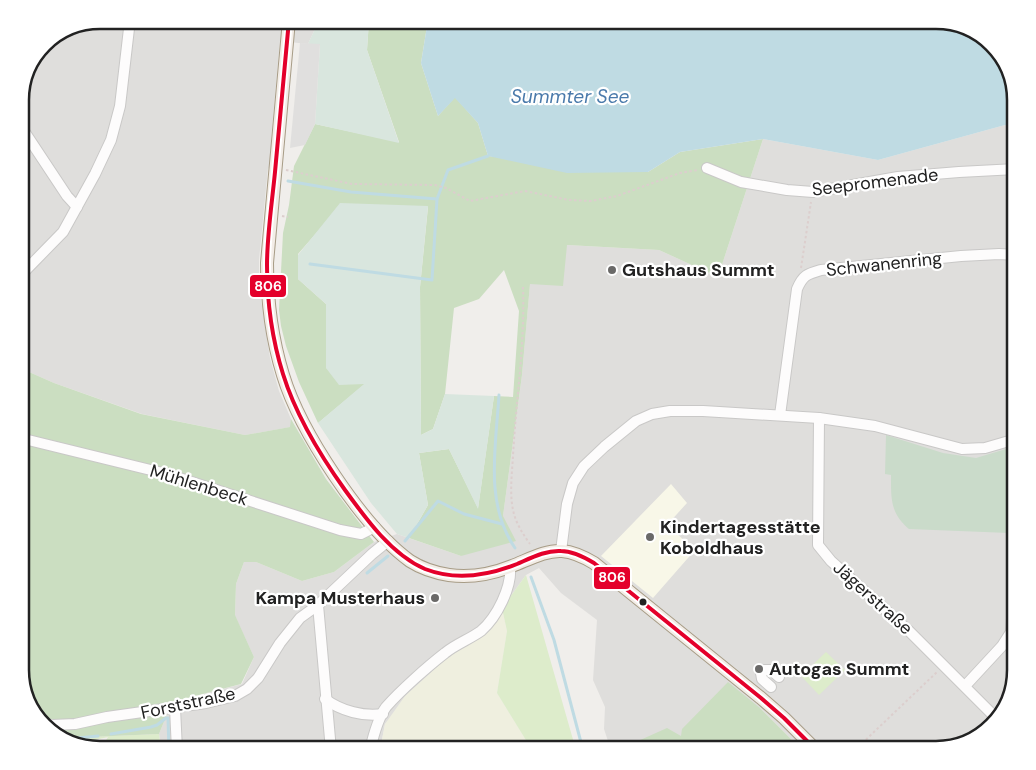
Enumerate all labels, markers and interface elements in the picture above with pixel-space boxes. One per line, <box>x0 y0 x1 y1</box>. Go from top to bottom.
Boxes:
water label: Summter See <box>511 84 629 109</box>
street label: Seepromenade <box>810 162 940 202</box>
street label: Schwanenring <box>825 246 943 282</box>
place label: Gutshaus Summt <box>622 258 775 282</box>
marker: Gutshaus Summt <box>606 264 618 276</box>
line badge: 806 <box>249 274 287 298</box>
text: 806 <box>254 277 282 295</box>
street label: Mühlenbeck <box>147 459 251 511</box>
place label: Kindertagesstätte Koboldhaus <box>660 515 821 560</box>
marker: Kindertagesstätte Koboldhaus <box>644 531 656 543</box>
street label: Jägerstraße <box>828 556 918 640</box>
line badge: 806 <box>593 566 631 590</box>
text: 806 <box>598 568 626 586</box>
place label: Kampa Musterhaus <box>255 586 425 610</box>
marker: Kampa Musterhaus <box>429 592 441 604</box>
unlabelled marker <box>638 597 648 607</box>
place label: Autogas Summt <box>769 657 909 681</box>
marker: Autogas Summt <box>753 663 765 675</box>
street label: Forststraße <box>138 681 238 725</box>

